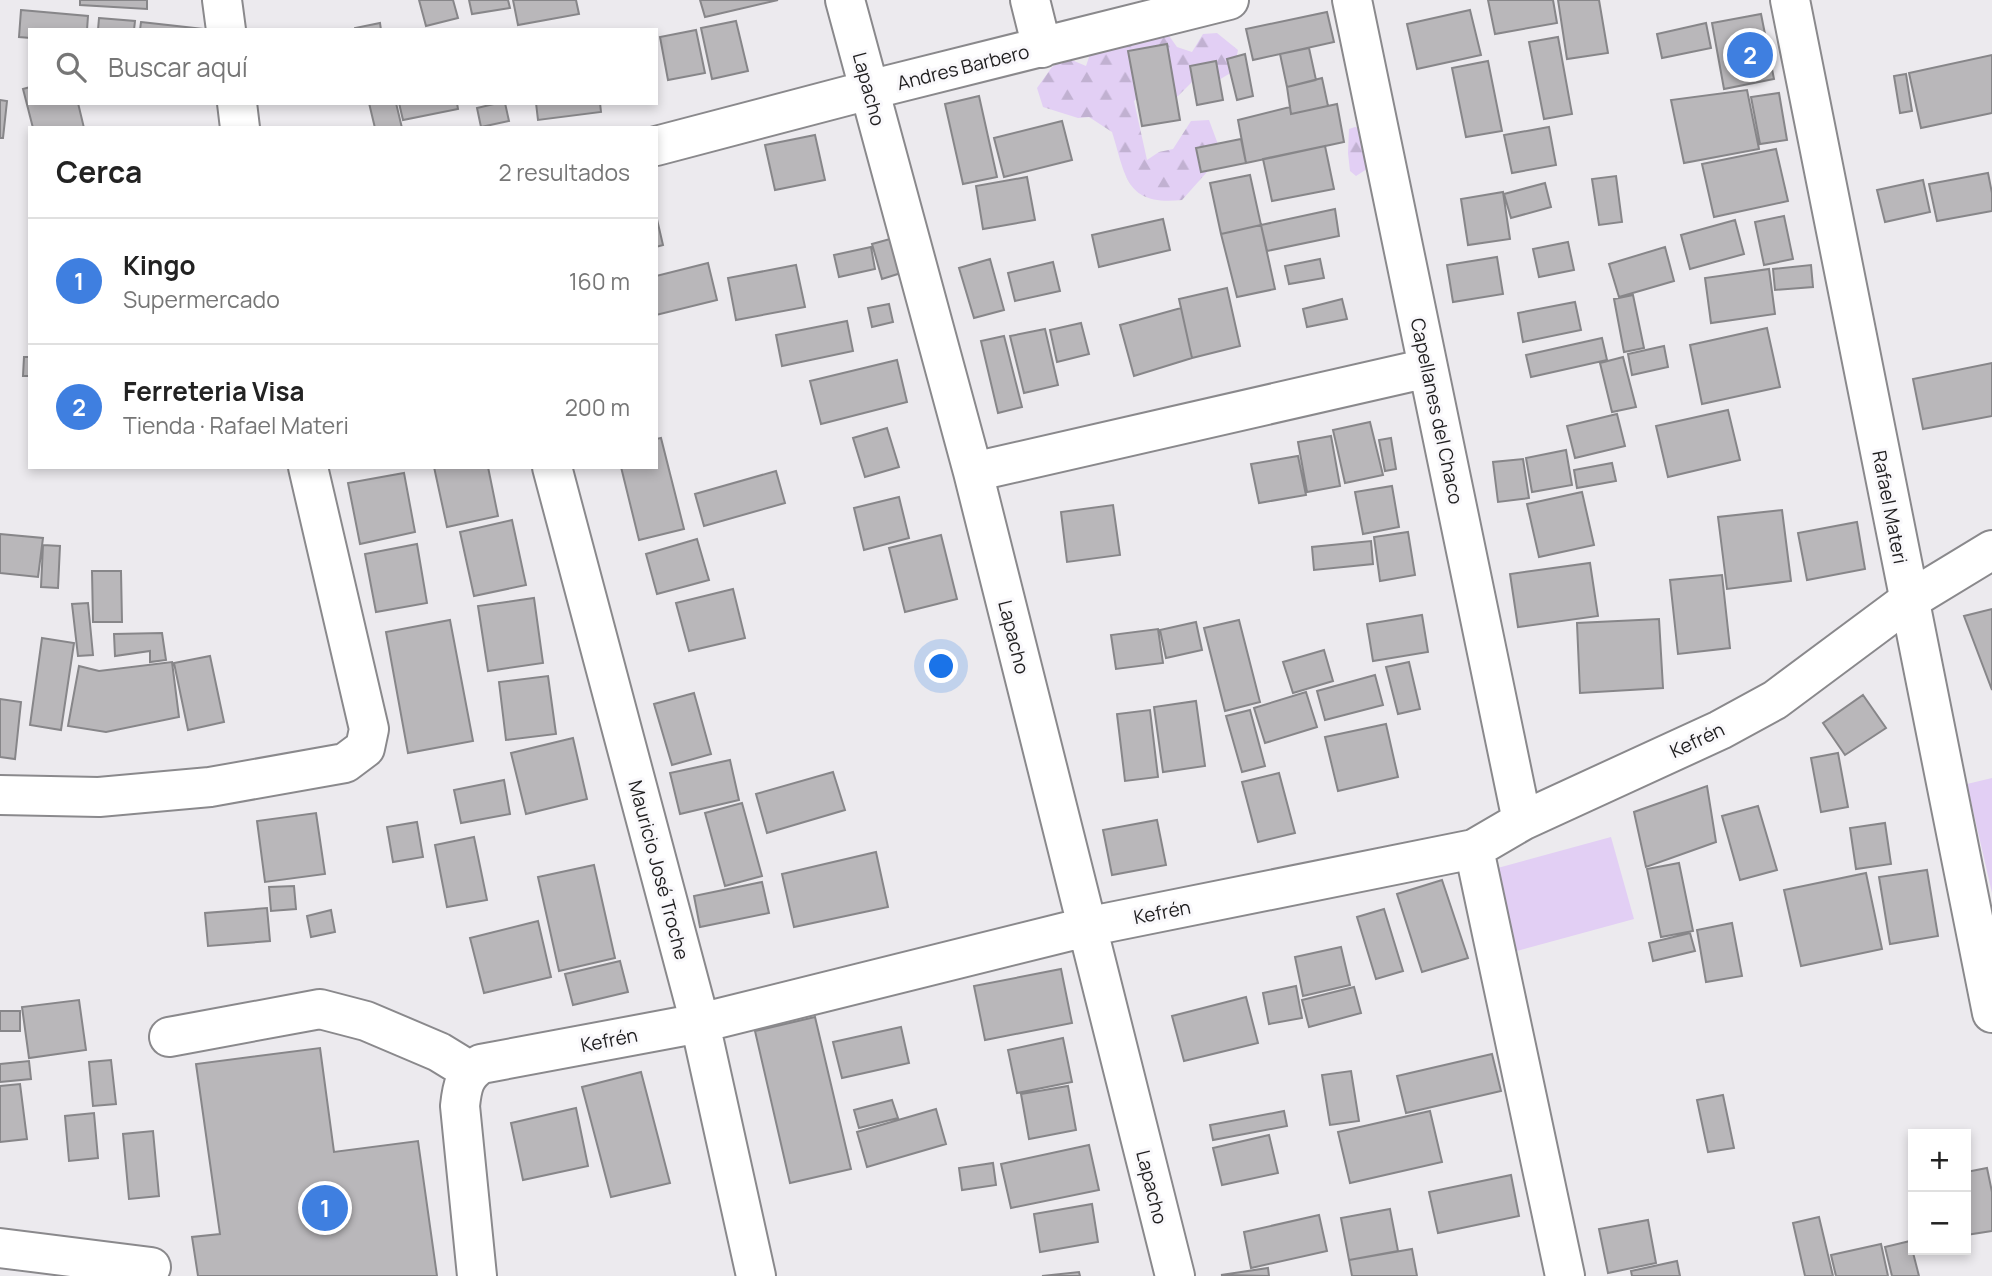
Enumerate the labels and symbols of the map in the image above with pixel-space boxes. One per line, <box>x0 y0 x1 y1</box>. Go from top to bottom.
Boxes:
pin: 2 <box>1727 29 1773 81</box>
street label: Andres Barbero <box>894 38 1032 96</box>
street label: Lapacho <box>847 49 891 129</box>
street label: Capellanes del Chaco <box>1405 316 1469 506</box>
street label: Rafael Materi <box>1866 448 1914 566</box>
street label: Lapacho <box>992 597 1036 677</box>
your location <box>924 649 958 683</box>
street label: Kefrén <box>1666 716 1728 764</box>
street label: Mauricio José Troche <box>623 777 695 963</box>
street label: Kefrén <box>1131 894 1193 930</box>
street label: Kefrén <box>578 1022 640 1058</box>
street label: Lapacho <box>1130 1147 1174 1227</box>
pin: 1 <box>302 1182 348 1234</box>

